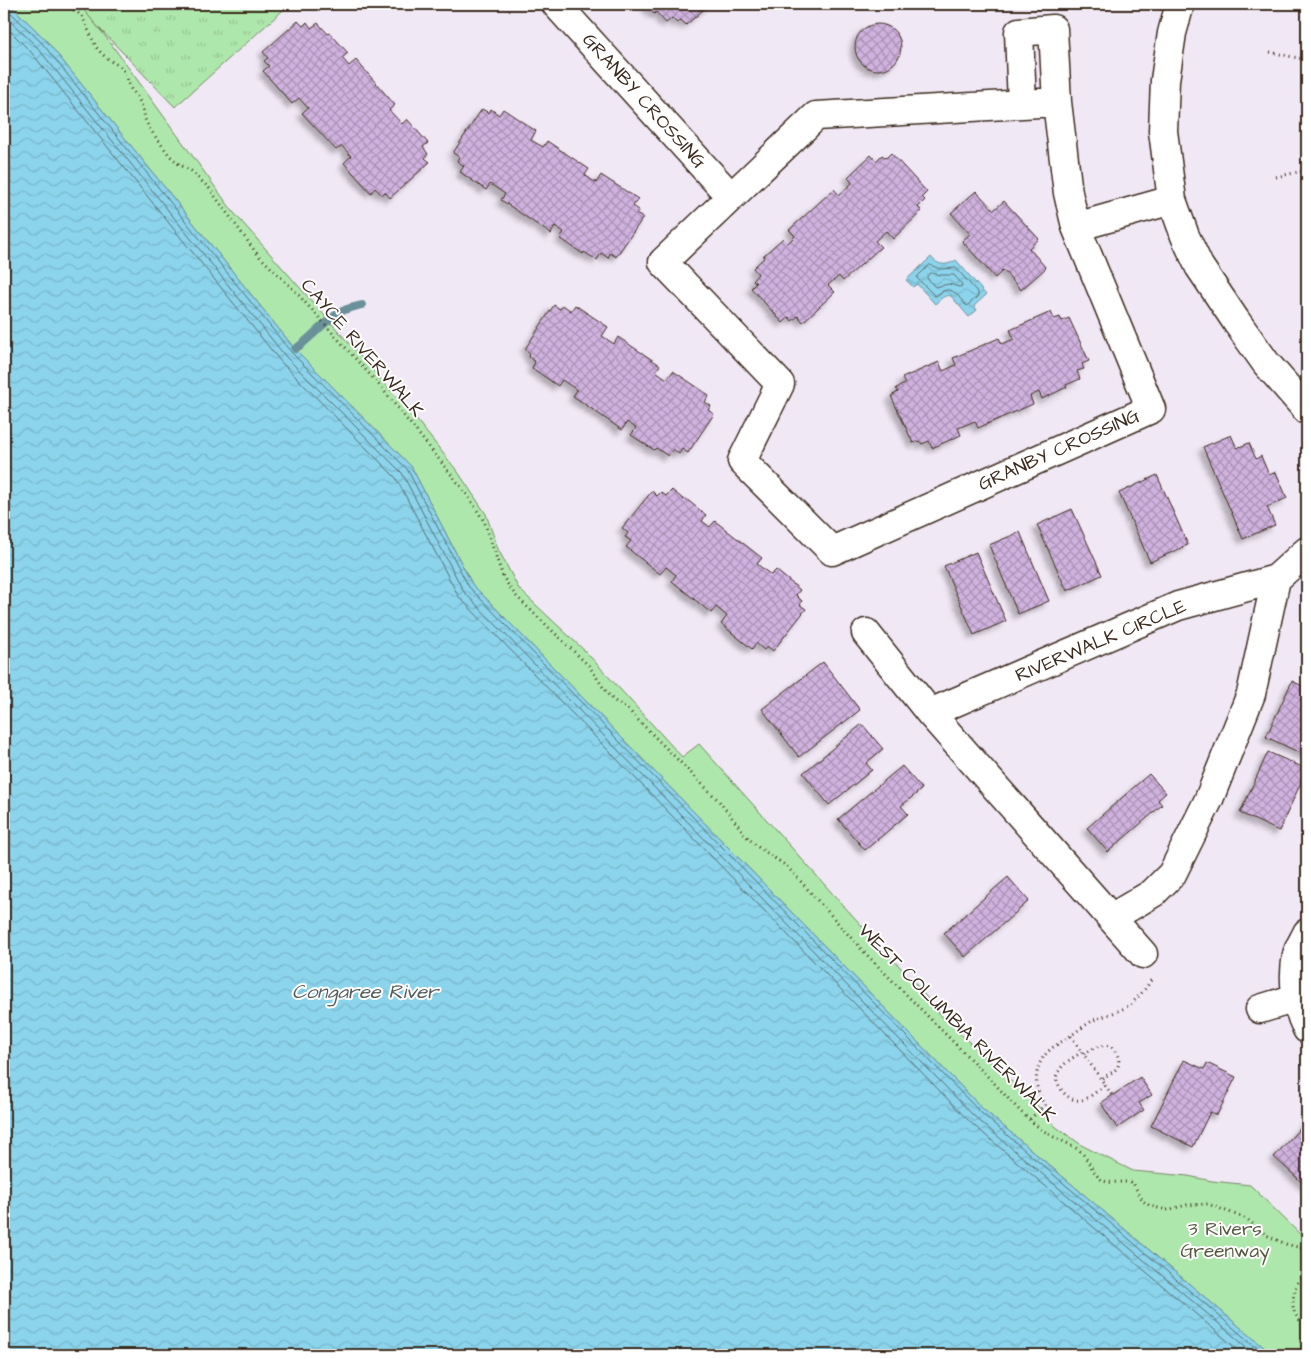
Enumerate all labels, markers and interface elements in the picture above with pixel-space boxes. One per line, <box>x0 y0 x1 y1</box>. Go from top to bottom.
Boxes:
street label: GRANBY CROSSING <box>576 27 712 175</box>
street label: CAYCE RIVERWALK <box>294 273 430 424</box>
street label: GRANBY CROSSING <box>974 402 1144 498</box>
street label: RIVERWALK CIRCLE <box>1011 593 1191 689</box>
street label: WEST COLUMBIA RIVERWALK <box>852 918 1063 1129</box>
water label: Congaree River <box>292 978 440 1007</box>
park label: 3 Rivers Greenway <box>1180 1216 1270 1266</box>

